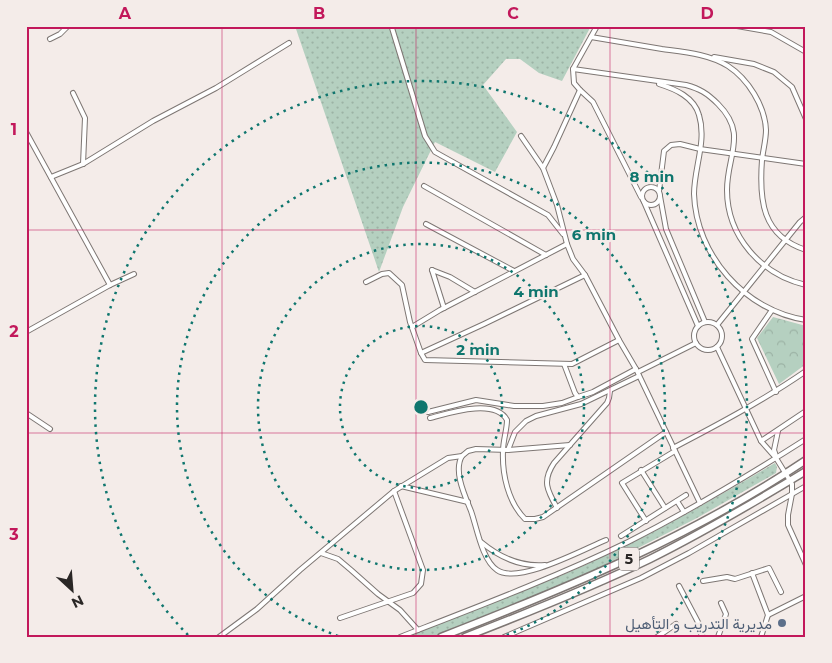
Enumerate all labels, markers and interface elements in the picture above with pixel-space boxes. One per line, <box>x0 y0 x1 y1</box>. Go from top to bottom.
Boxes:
text: A <box>118 4 132 23</box>
text: B <box>313 4 325 23</box>
text: C <box>507 4 519 23</box>
text: D <box>700 4 714 23</box>
text: 1 <box>11 120 17 139</box>
text: 8 min <box>630 167 674 186</box>
text: 6 min <box>572 225 616 244</box>
text: 4 min <box>513 282 559 301</box>
text: 2 <box>9 322 19 341</box>
text: 2 min <box>456 340 500 359</box>
centre of rings <box>412 398 430 416</box>
text: 3 <box>8 525 19 544</box>
road number: 5 <box>619 548 639 570</box>
north arrow <box>48 566 98 616</box>
text: N <box>69 591 87 612</box>
place label: مديرية التدريب و التأهيل <box>625 614 772 633</box>
marker: مديرية التدريب و التأهيل <box>776 617 788 629</box>

